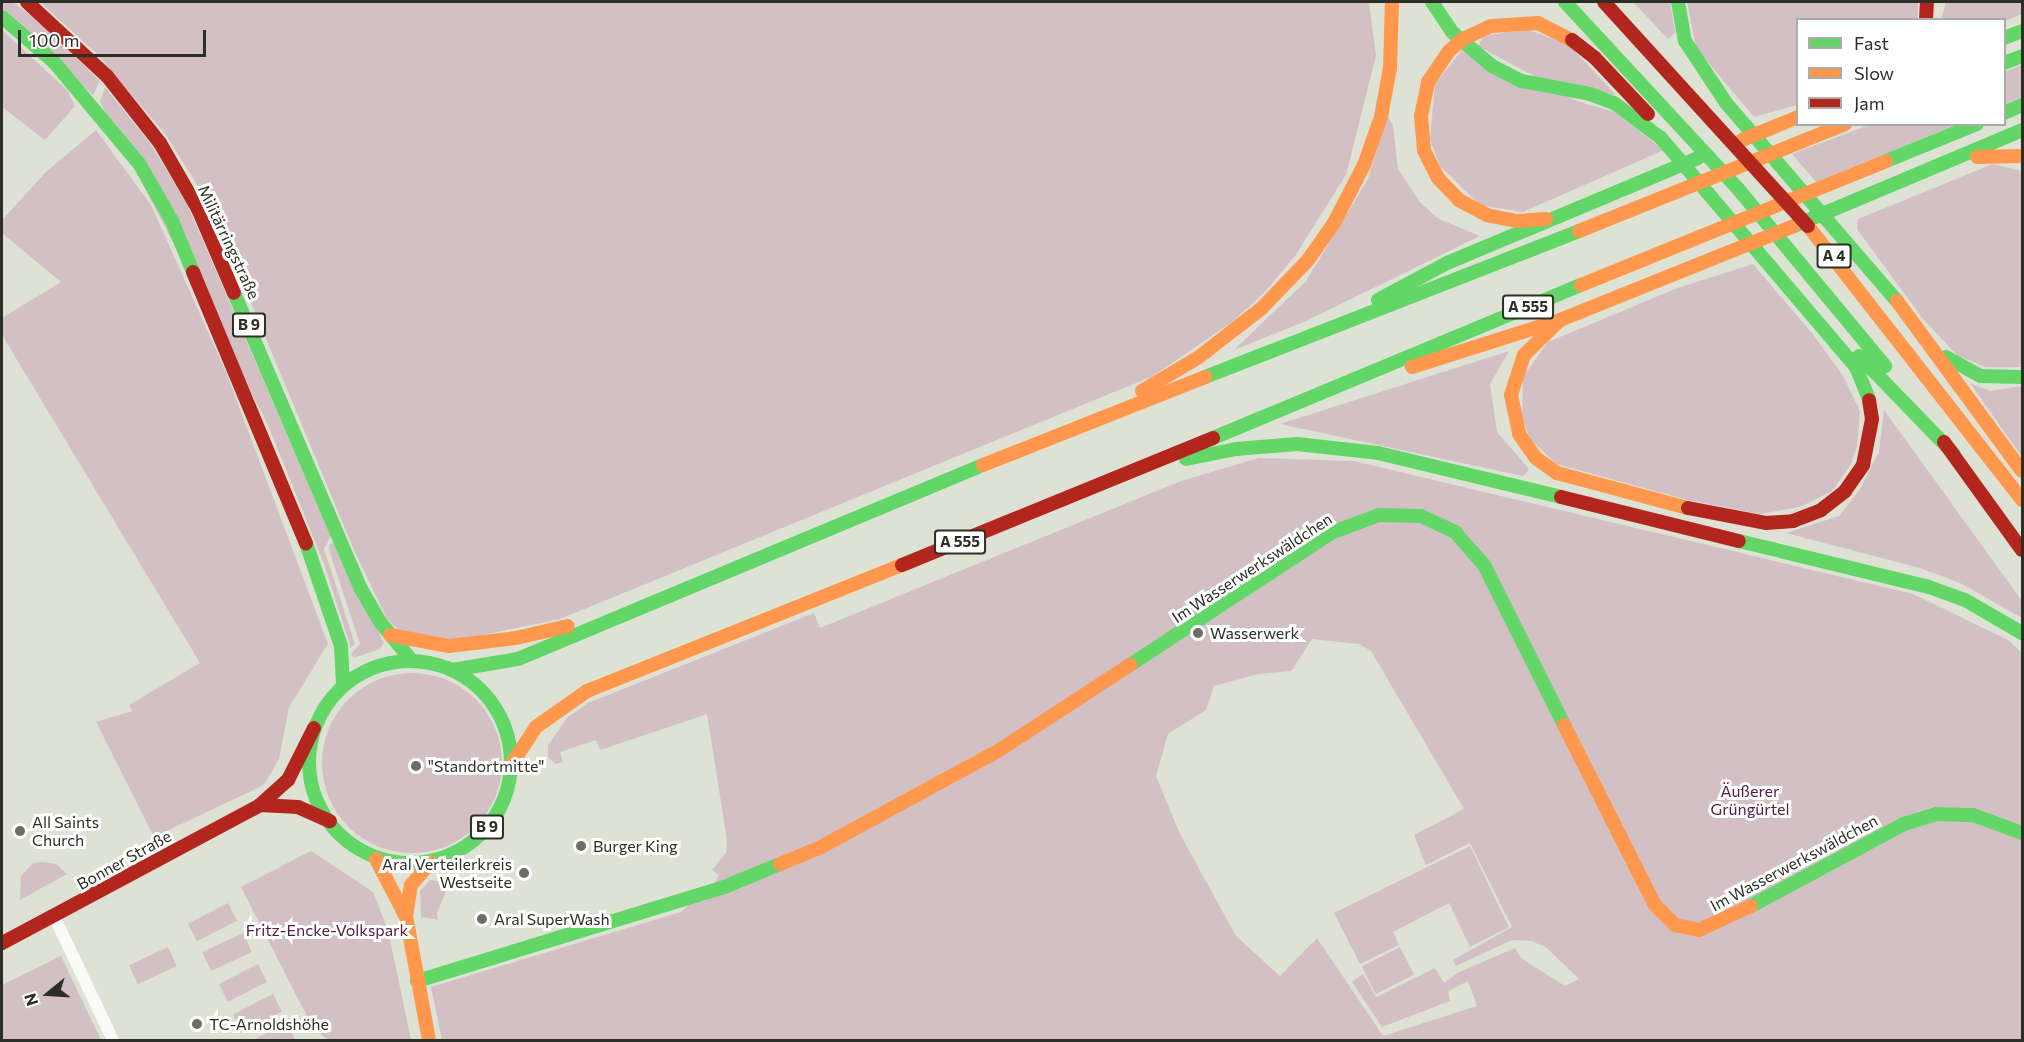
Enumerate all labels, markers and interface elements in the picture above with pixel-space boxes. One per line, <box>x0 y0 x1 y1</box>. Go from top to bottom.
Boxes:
scale bar <box>21 18 208 56</box>
legend <box>1796 18 2006 126</box>
text: 100 m <box>29 29 79 51</box>
text: Fast <box>1854 32 1889 54</box>
text: Slow <box>1854 62 1894 84</box>
text: Jam <box>1854 92 1884 114</box>
street label: Militärringstraße <box>194 182 264 302</box>
road number: A 4 <box>1816 244 1852 268</box>
road number: A 555 <box>1501 295 1555 319</box>
road number: B 9 <box>231 313 267 337</box>
street label: Im Wasserwerkswäldchen <box>1168 509 1336 627</box>
road number: A 555 <box>933 530 987 554</box>
place label: Wasserwerk <box>1210 623 1299 643</box>
marker: Wasserwerk <box>1191 626 1205 640</box>
place label: "Standortmitte" <box>428 756 544 776</box>
marker: "Standortmitte" <box>409 759 423 773</box>
park label: Äußerer Grüngürtel <box>1710 781 1790 819</box>
street label: Im Wasserwerkswäldchen <box>1707 811 1881 915</box>
place label: All Saints Church <box>32 812 99 850</box>
road number: B 9 <box>469 815 505 839</box>
marker: All Saints Church <box>13 824 27 838</box>
street label: Bonner Straße <box>74 826 174 894</box>
place label: Burger King <box>593 836 678 856</box>
marker: Burger King <box>574 839 588 853</box>
place label: Aral Verteilerkreis Westseite <box>382 854 512 892</box>
marker: Aral Verteilerkreis Westseite <box>517 866 531 880</box>
place label: Aral SuperWash <box>494 909 610 929</box>
marker: Aral SuperWash <box>475 912 489 926</box>
park label: Fritz-Encke-Volkspark <box>246 920 408 940</box>
north arrow <box>18 964 78 1024</box>
text: N <box>20 991 41 1008</box>
place label: TC-Arnoldshöhe <box>209 1014 329 1034</box>
marker: TC-Arnoldshöhe <box>190 1017 204 1031</box>

